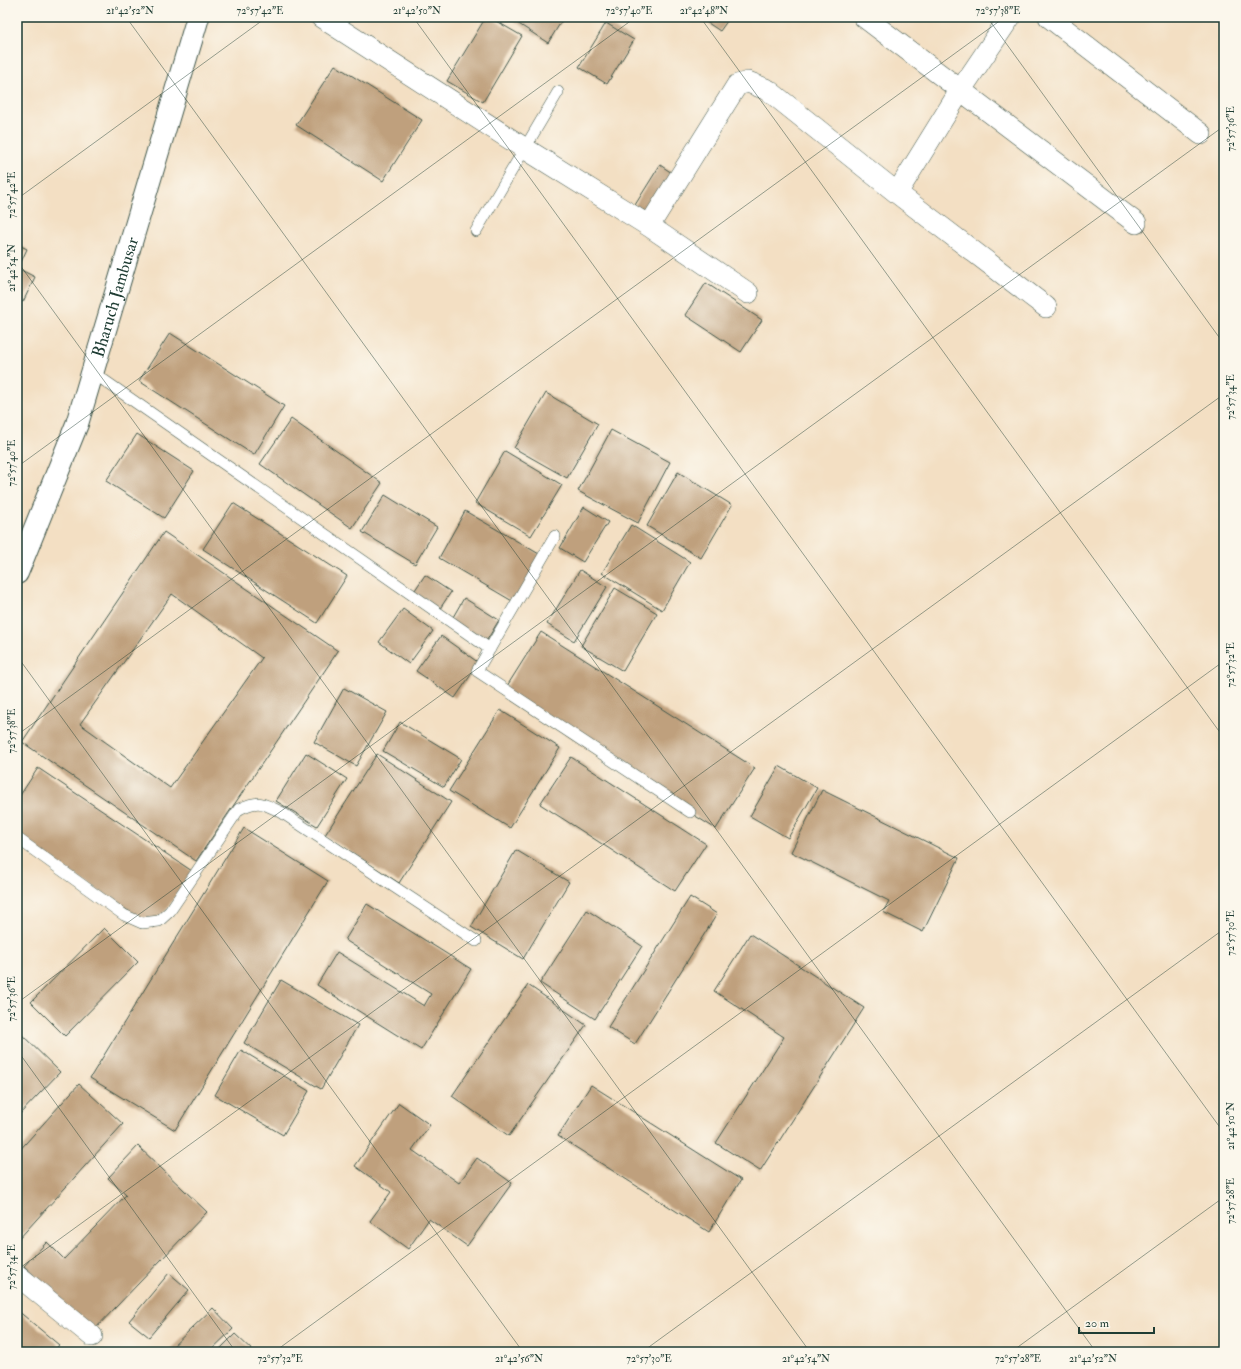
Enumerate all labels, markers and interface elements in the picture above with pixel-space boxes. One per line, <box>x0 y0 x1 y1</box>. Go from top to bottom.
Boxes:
text: 21°42'52"N <box>106 5 154 17</box>
text: 72°57'42"E <box>237 5 283 17</box>
text: 21°42'50"N <box>393 5 441 17</box>
text: 72°57'40"E <box>606 5 652 17</box>
text: 21°42'48"N <box>680 5 728 17</box>
text: 72°57'38"E <box>976 5 1020 17</box>
text: 72°57'36"E <box>1225 106 1237 152</box>
text: 72°57'42"E <box>6 172 18 218</box>
street label: Bharuch Jambusar <box>87 234 143 360</box>
text: 21°42'54"N <box>6 244 18 292</box>
text: 72°57'34"E <box>1225 374 1237 420</box>
text: 72°57'40"E <box>6 440 18 486</box>
text: 72°57'32"E <box>1225 642 1237 688</box>
text: 72°57'38"E <box>6 709 18 753</box>
text: 72°57'30"E <box>1225 910 1237 956</box>
text: 72°57'36"E <box>6 976 18 1022</box>
text: 21°42'50"N <box>1225 1102 1237 1150</box>
text: 72°57'28"E <box>1225 1178 1237 1224</box>
text: 72°57'34"E <box>6 1244 18 1290</box>
scale bar <box>1079 1309 1154 1335</box>
text: 20 m <box>1085 1316 1110 1331</box>
text: 72°57'32"E <box>257 1353 303 1365</box>
text: 21°42'56"N <box>495 1353 543 1365</box>
text: 72°57'30"E <box>626 1353 672 1365</box>
text: 21°42'54"N <box>782 1353 830 1365</box>
text: 72°57'28"E <box>995 1353 1041 1365</box>
text: 21°42'52"N <box>1069 1353 1117 1365</box>

